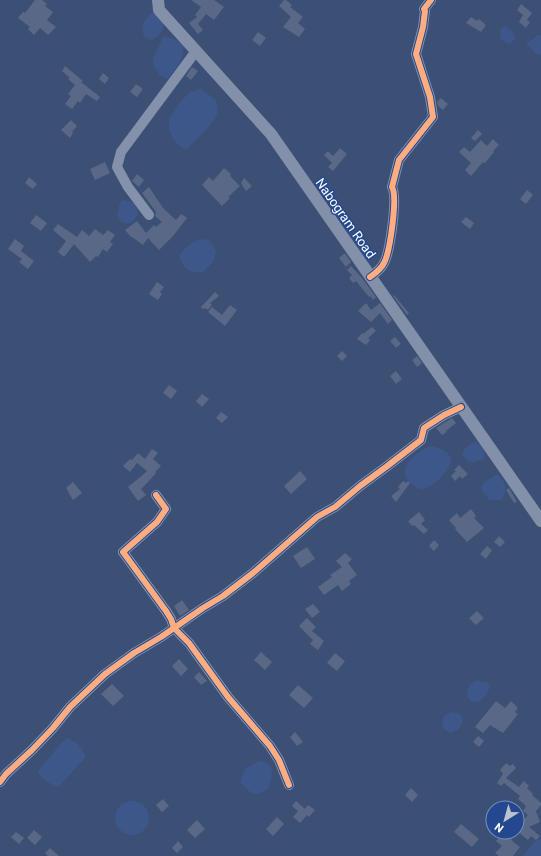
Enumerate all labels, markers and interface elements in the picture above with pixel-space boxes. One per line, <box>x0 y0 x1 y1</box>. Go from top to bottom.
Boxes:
street label: Nabogram Road <box>312 175 379 261</box>
north arrow <box>485 800 525 840</box>
text: N <box>492 820 506 835</box>

